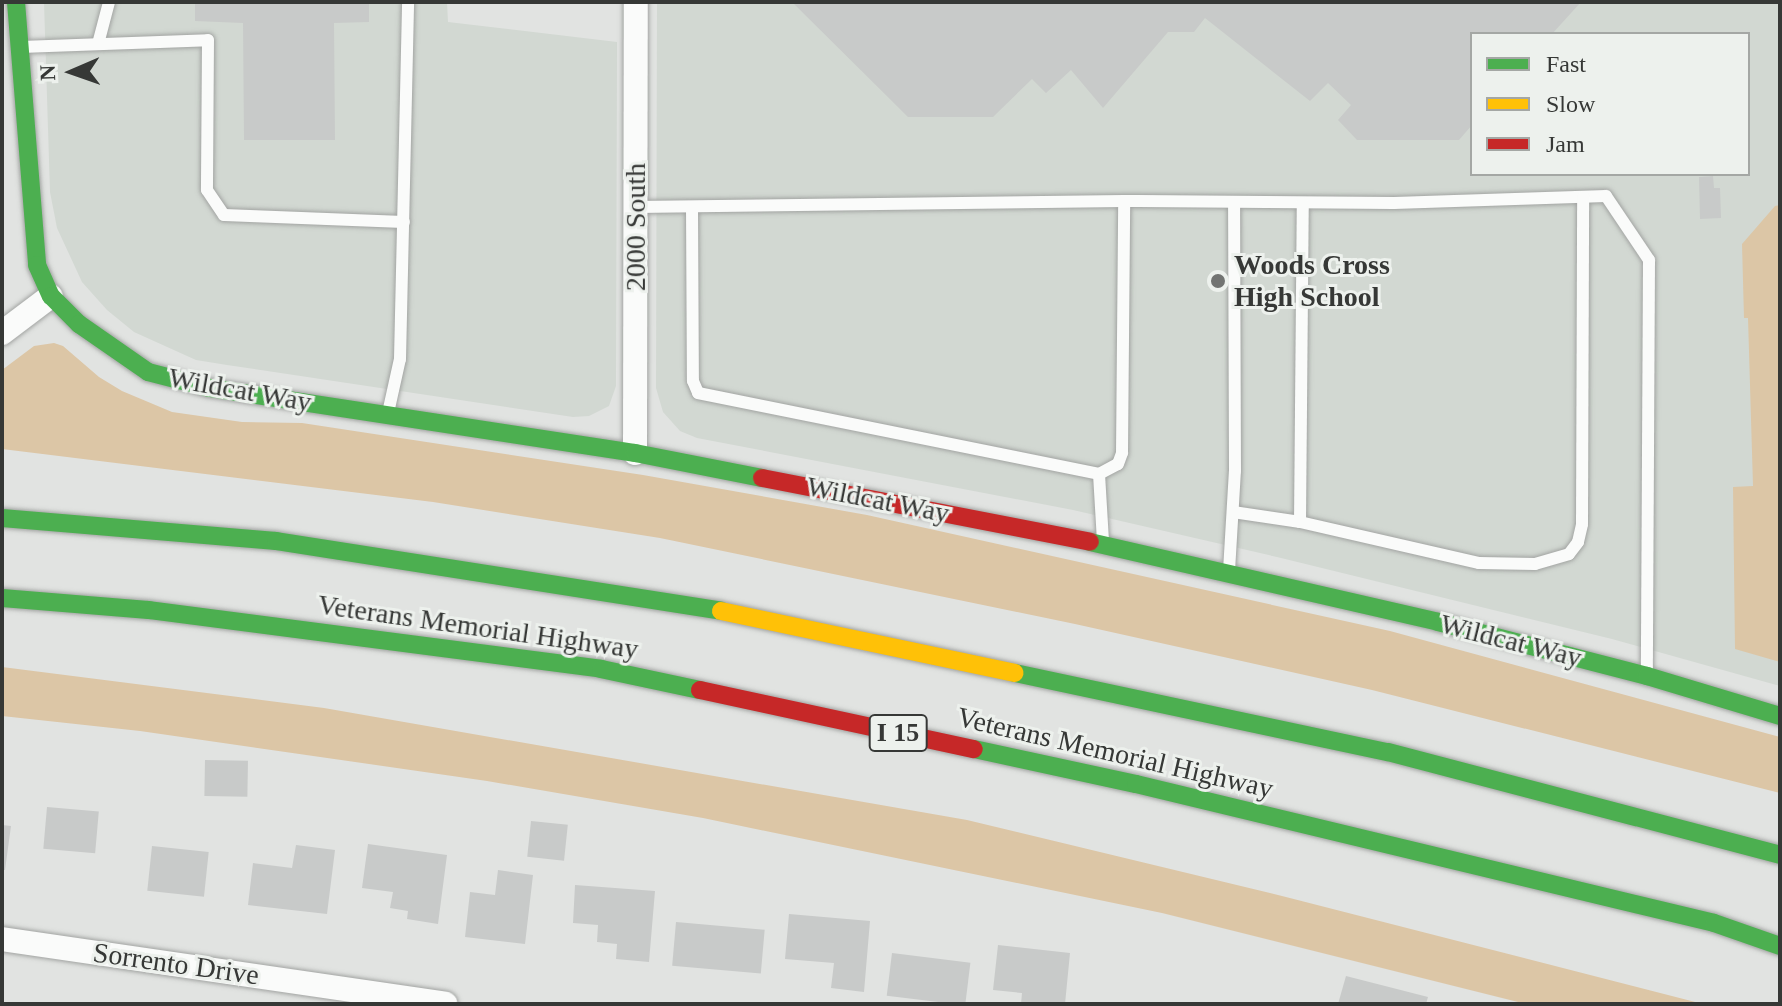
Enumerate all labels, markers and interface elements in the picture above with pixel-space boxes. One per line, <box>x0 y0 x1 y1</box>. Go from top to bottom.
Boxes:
north arrow <box>32 32 112 112</box>
legend <box>1470 32 1750 176</box>
text: Fast <box>1546 51 1586 77</box>
text: N <box>35 64 60 81</box>
text: Slow <box>1546 91 1595 117</box>
text: Jam <box>1546 131 1585 157</box>
street label: 2000 South <box>619 163 653 291</box>
place label: Woods Cross High School <box>1234 248 1390 314</box>
marker: Woods Cross High School <box>1209 272 1227 290</box>
street label: Wildcat Way <box>166 361 314 419</box>
street label: Wildcat Way <box>804 470 952 530</box>
street label: Veterans Memorial Highway <box>316 588 640 666</box>
street label: Wildcat Way <box>1437 607 1585 675</box>
street label: Veterans Memorial Highway <box>954 700 1276 806</box>
road number: I 15 <box>868 711 928 755</box>
street label: Sorrento Drive <box>91 936 261 992</box>

